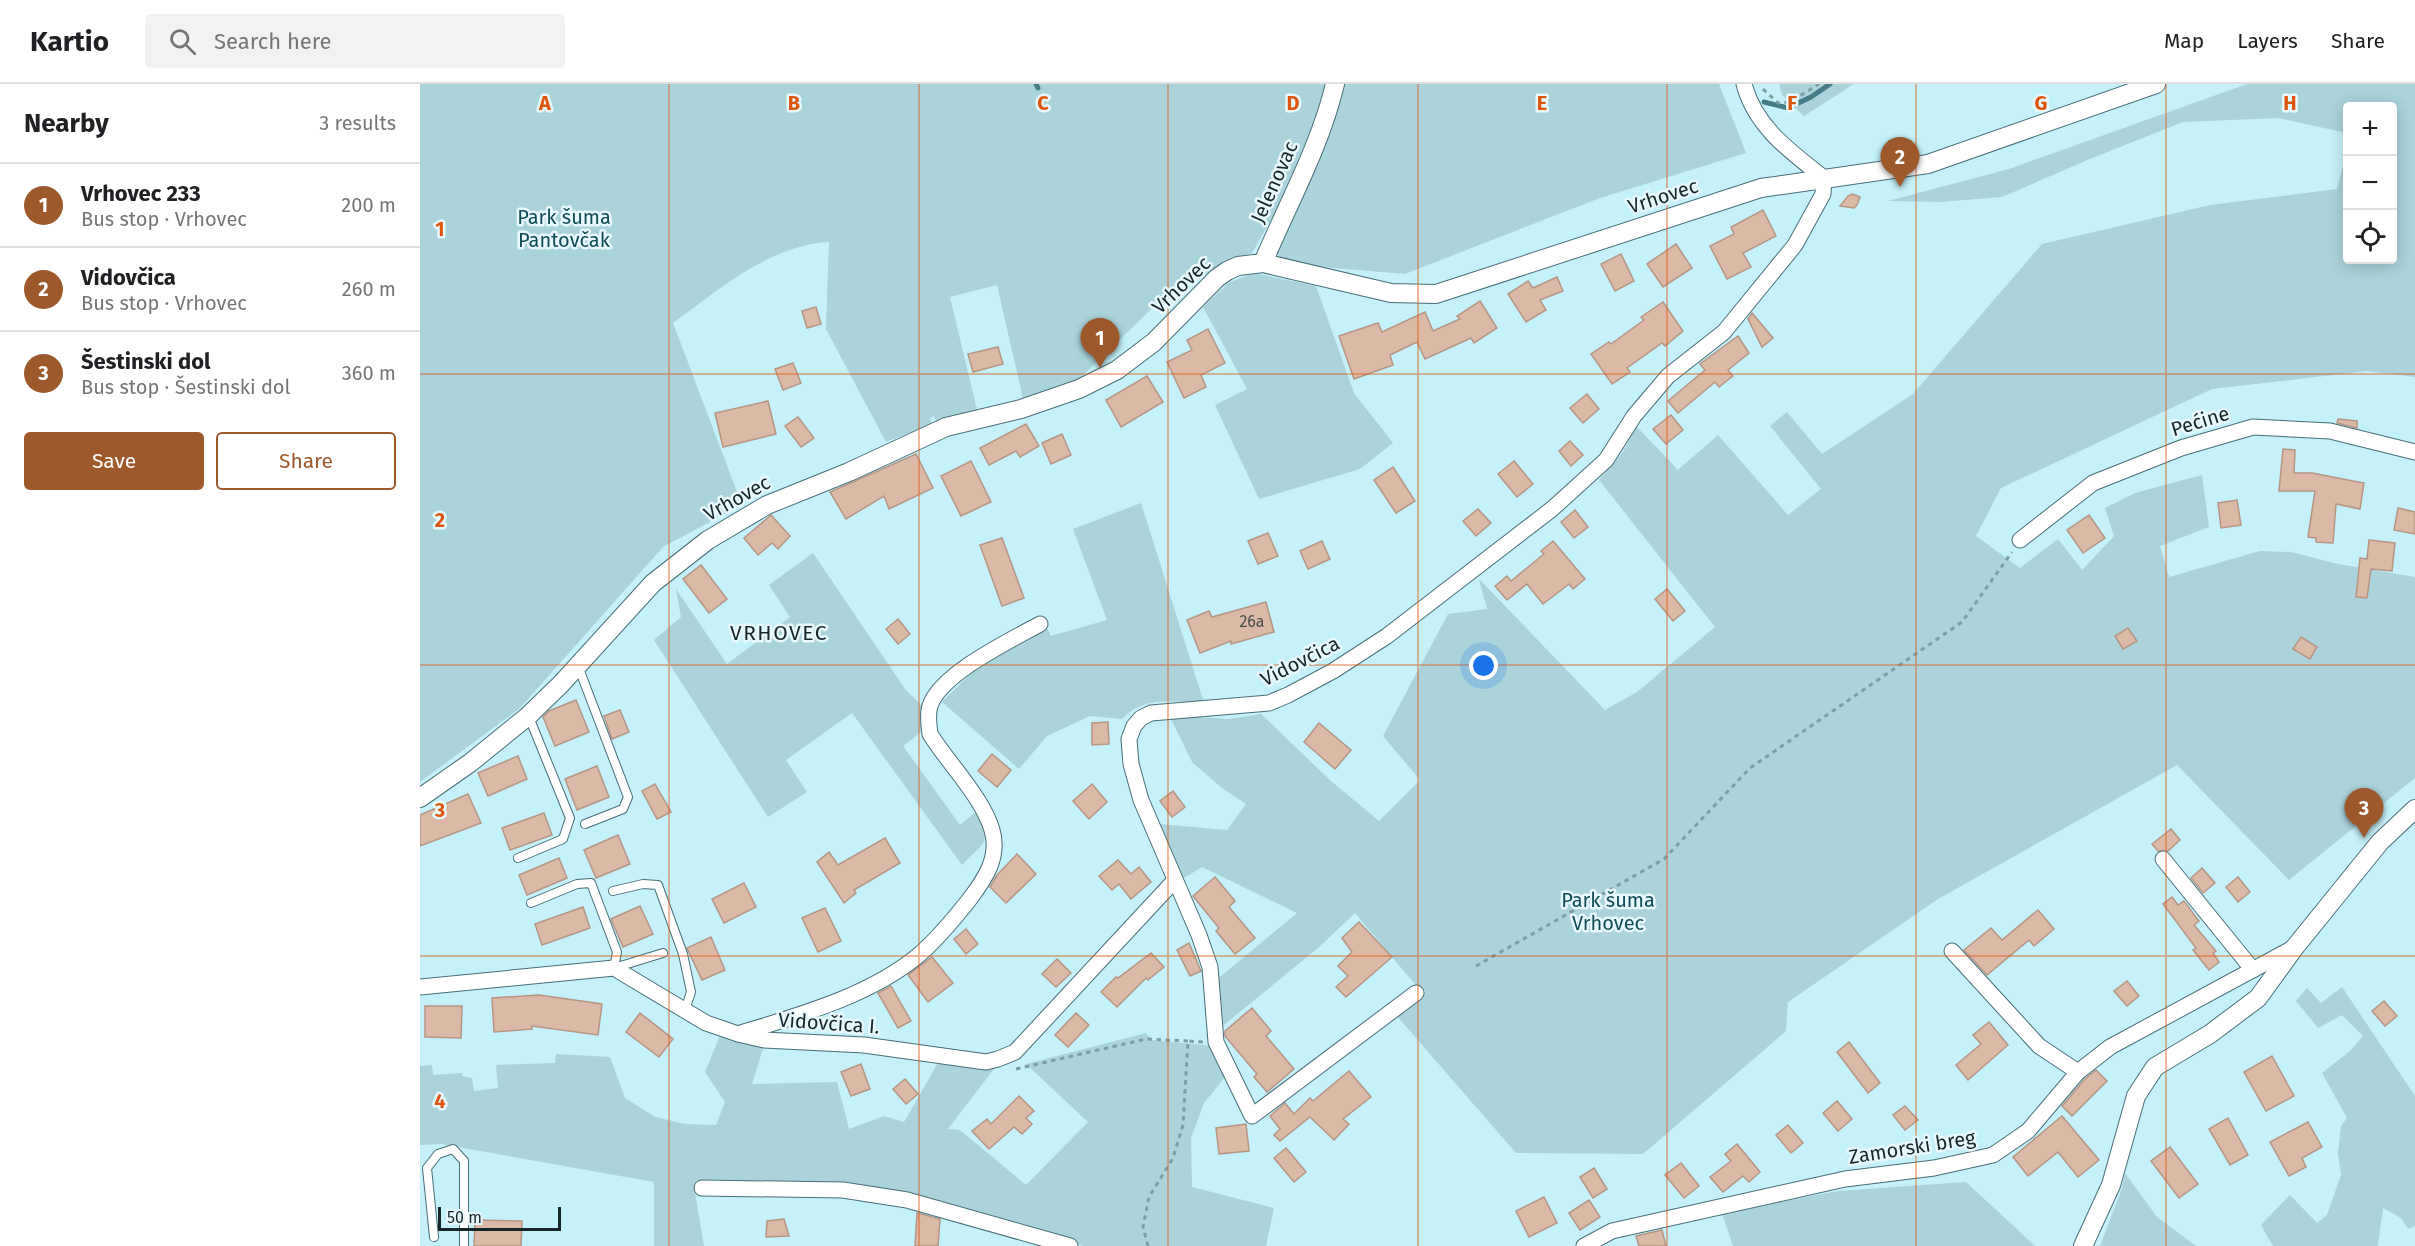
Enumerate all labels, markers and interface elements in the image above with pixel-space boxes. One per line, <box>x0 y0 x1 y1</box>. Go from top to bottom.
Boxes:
search box <box>145 14 565 68</box>
text: Kartio <box>30 25 109 58</box>
icon: search <box>166 25 199 58</box>
text: Search here <box>214 28 332 55</box>
text: Map <box>2164 28 2204 54</box>
text: Layers <box>2237 28 2298 54</box>
text: Share <box>2331 28 2385 54</box>
text: A <box>538 91 552 115</box>
text: B <box>788 91 800 115</box>
text: C <box>1037 91 1049 115</box>
text: D <box>1286 91 1300 115</box>
text: E <box>1537 91 1547 115</box>
text: F <box>1787 91 1797 115</box>
text: G <box>2035 91 2047 115</box>
text: H <box>2283 91 2297 115</box>
map controls <box>2343 102 2397 264</box>
button: + <box>2343 102 2397 156</box>
text: Nearby <box>24 108 109 139</box>
text: 3 results <box>319 111 396 135</box>
street label: Jelenovac <box>1245 137 1303 227</box>
pin: 2 <box>1880 138 1920 187</box>
button: − <box>2343 156 2397 210</box>
street label: Vrhovec <box>1625 173 1701 219</box>
text: Vrhovec 233 <box>81 180 201 207</box>
text: 1 <box>39 193 48 217</box>
text: 200 m <box>341 193 396 217</box>
park label: Park šuma Pantovčak <box>517 205 611 252</box>
text: Bus stop · Vrhovec <box>81 207 247 231</box>
button: locate <box>2343 210 2397 264</box>
text: 1 <box>435 217 445 241</box>
street label: Vrhovec <box>1147 251 1215 319</box>
text: Vidovčica <box>81 264 176 291</box>
text: 2 <box>38 277 49 301</box>
text: 260 m <box>342 277 396 301</box>
text: Bus stop · Vrhovec <box>81 291 247 315</box>
pin: 1 <box>1080 318 1120 368</box>
text: Šestinski dol <box>81 348 211 375</box>
text: 3 <box>38 361 49 385</box>
text: 360 m <box>342 361 396 385</box>
text: Bus stop · Šestinski dol <box>81 375 290 399</box>
street label: Pećine <box>2168 401 2232 441</box>
button: Save <box>24 432 204 490</box>
button: Share <box>216 432 396 490</box>
street label: Vrhovec <box>700 470 774 526</box>
text: 2 <box>435 508 445 532</box>
house number: 26a <box>1239 612 1265 631</box>
district label: VRHOVEC <box>730 620 828 646</box>
street label: Vidovčica <box>1256 631 1344 691</box>
your location <box>1469 651 1498 680</box>
pin: 3 <box>2344 788 2384 838</box>
text: 3 <box>434 798 445 822</box>
park label: Park šuma Vrhovec <box>1561 888 1655 935</box>
street label: Vidovčica I. <box>778 1007 880 1039</box>
text: 4 <box>434 1089 446 1113</box>
street label: Zamorski breg <box>1847 1125 1978 1169</box>
scale bar <box>438 1204 561 1232</box>
text: 50 m <box>447 1208 482 1227</box>

